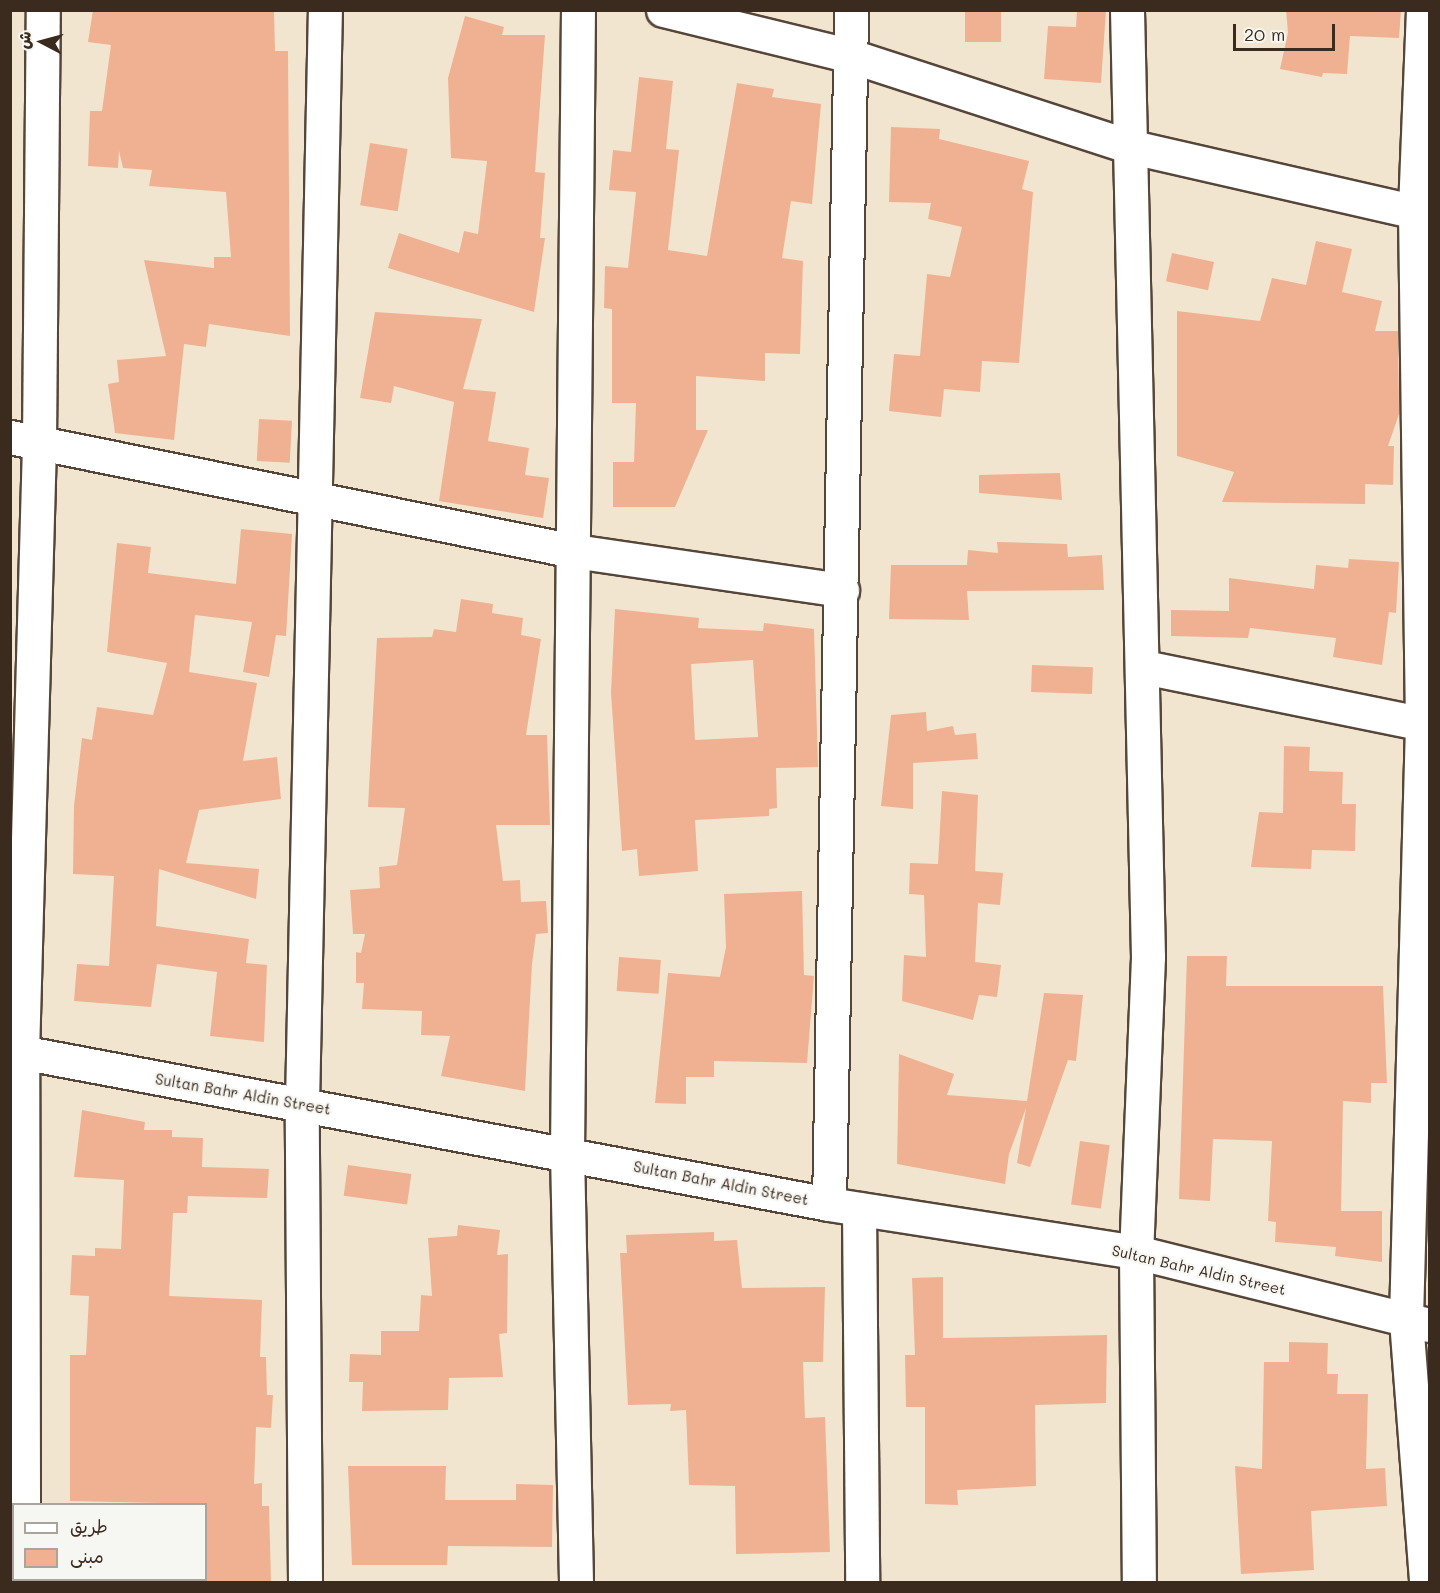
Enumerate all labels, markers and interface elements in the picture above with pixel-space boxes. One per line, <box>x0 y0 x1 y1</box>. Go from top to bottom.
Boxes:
north arrow <box>12 12 72 72</box>
scale bar <box>1236 12 1338 50</box>
text: 20 m <box>1244 22 1285 46</box>
text: ش <box>12 30 35 50</box>
street label: Sultan Bahr Aldin Street <box>154 1070 332 1118</box>
street label: Sultan Bahr Aldin Street <box>632 1157 810 1209</box>
street label: Sultan Bahr Aldin Street <box>1110 1241 1288 1299</box>
legend <box>12 1503 207 1581</box>
text: طريق <box>70 1514 108 1538</box>
text: مبنى <box>70 1544 104 1568</box>

